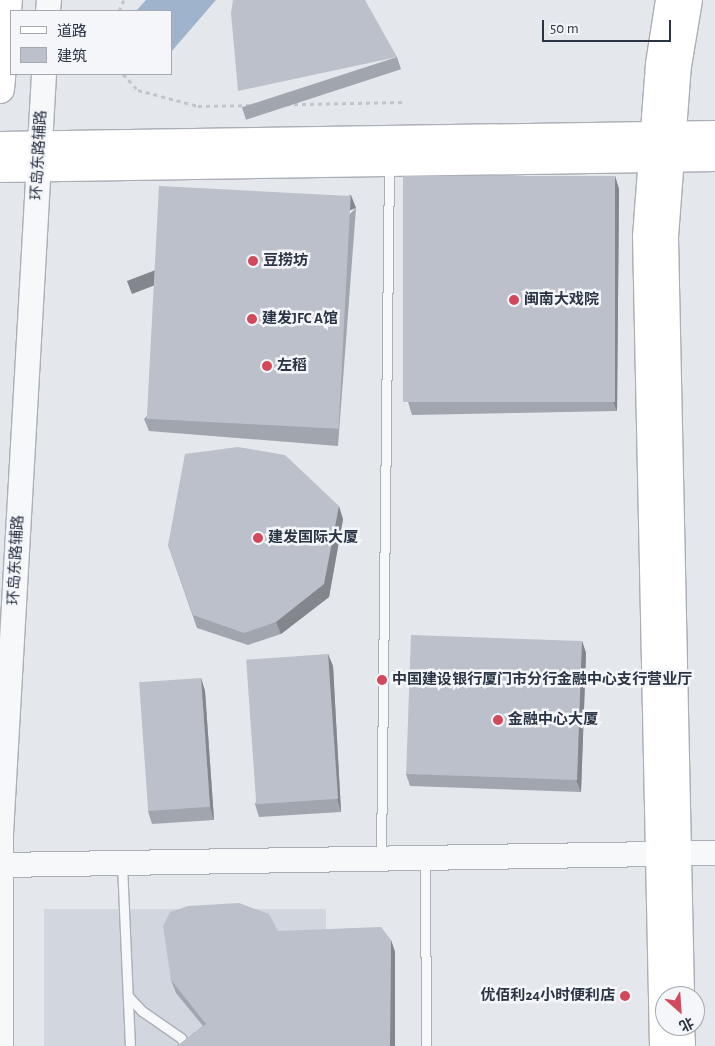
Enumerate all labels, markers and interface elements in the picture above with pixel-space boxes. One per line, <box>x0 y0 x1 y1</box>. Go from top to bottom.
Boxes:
legend <box>10 10 172 75</box>
scale bar <box>545 10 674 42</box>
text: 50 m <box>550 21 579 36</box>
text: 道路 <box>57 24 87 39</box>
text: 建筑 <box>57 49 87 64</box>
street label: 环岛东路辅路 <box>28 110 50 200</box>
place label: 豆捞坊 <box>263 252 308 270</box>
marker: 豆捞坊 <box>247 255 259 267</box>
place label: 闽南大戏院 <box>524 291 599 309</box>
marker: 闽南大戏院 <box>508 294 520 306</box>
place label: 建发JFC A馆 <box>262 310 338 328</box>
marker: 建发JFC A馆 <box>246 313 258 325</box>
place label: 左稻 <box>277 357 307 375</box>
marker: 左稻 <box>261 360 273 372</box>
street label: 环岛东路辅路 <box>5 515 27 605</box>
place label: 建发国际大厦 <box>268 529 358 547</box>
marker: 建发国际大厦 <box>252 532 264 544</box>
place label: 中国建设银行厦门市分行金融中心支行营业厅 <box>392 671 692 689</box>
marker: 中国建设银行厦门市分行金融中心支行营业厅 <box>376 674 388 686</box>
place label: 金融中心大厦 <box>508 711 598 729</box>
marker: 金融中心大厦 <box>492 714 504 726</box>
north arrow <box>655 986 705 1036</box>
place label: 优佰利24小时便利店 <box>480 987 615 1005</box>
marker: 优佰利24小时便利店 <box>619 990 631 1002</box>
text: 北 <box>677 1014 695 1033</box>

